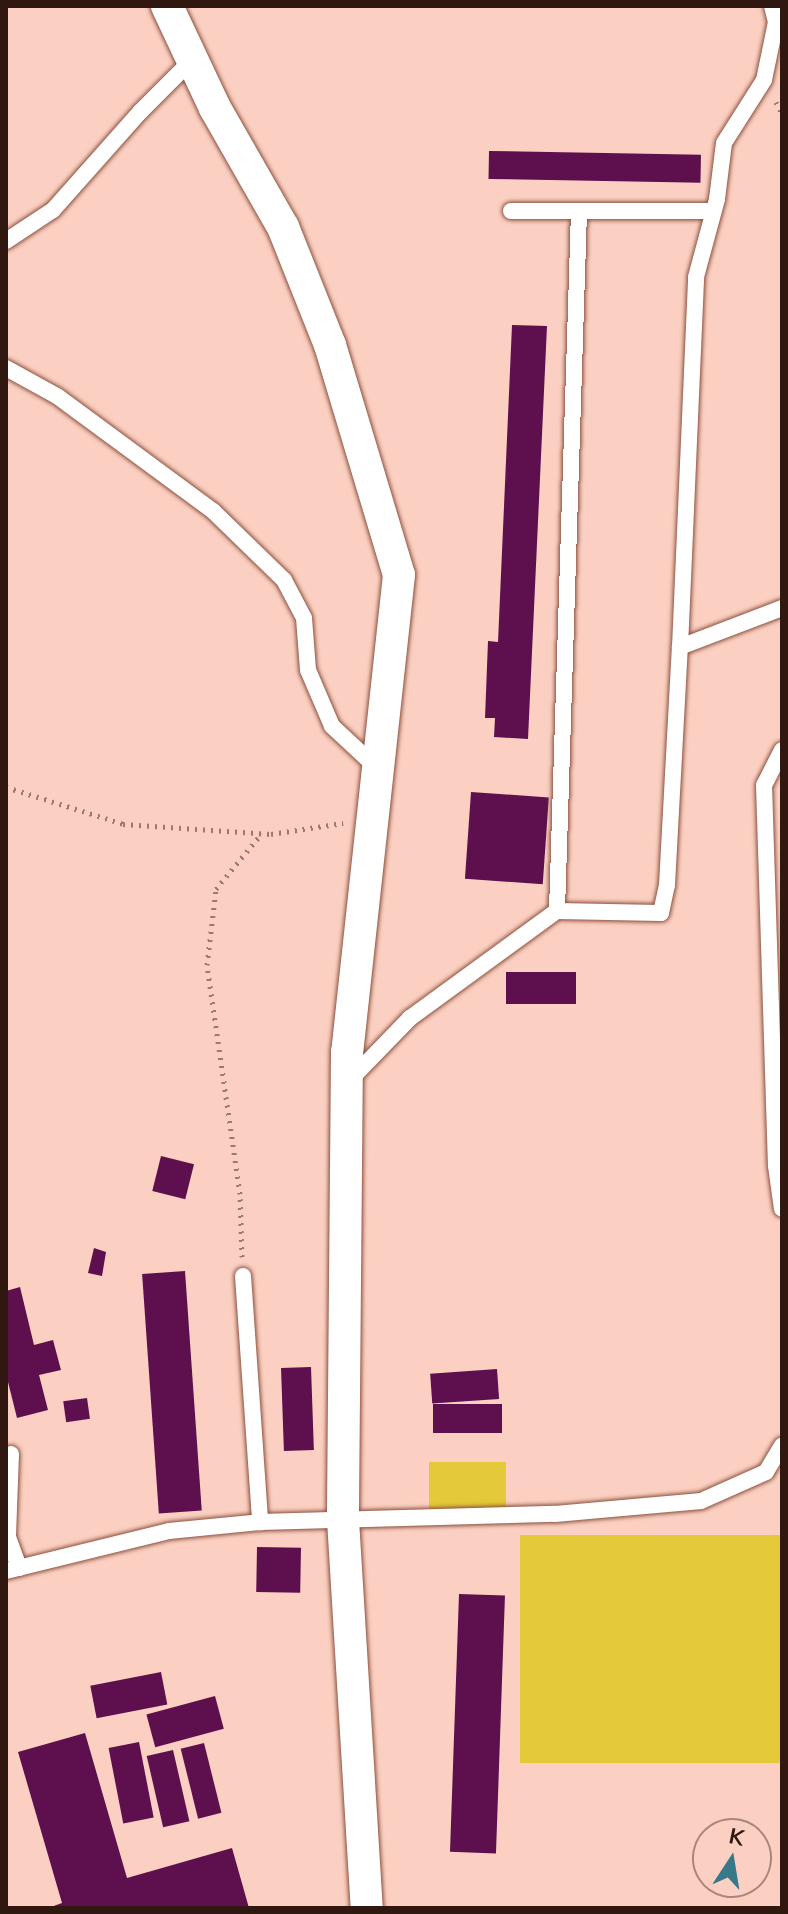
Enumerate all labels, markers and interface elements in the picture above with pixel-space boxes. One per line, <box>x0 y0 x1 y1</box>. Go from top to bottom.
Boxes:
north arrow <box>692 1818 772 1898</box>
text: K <box>726 1821 747 1852</box>

